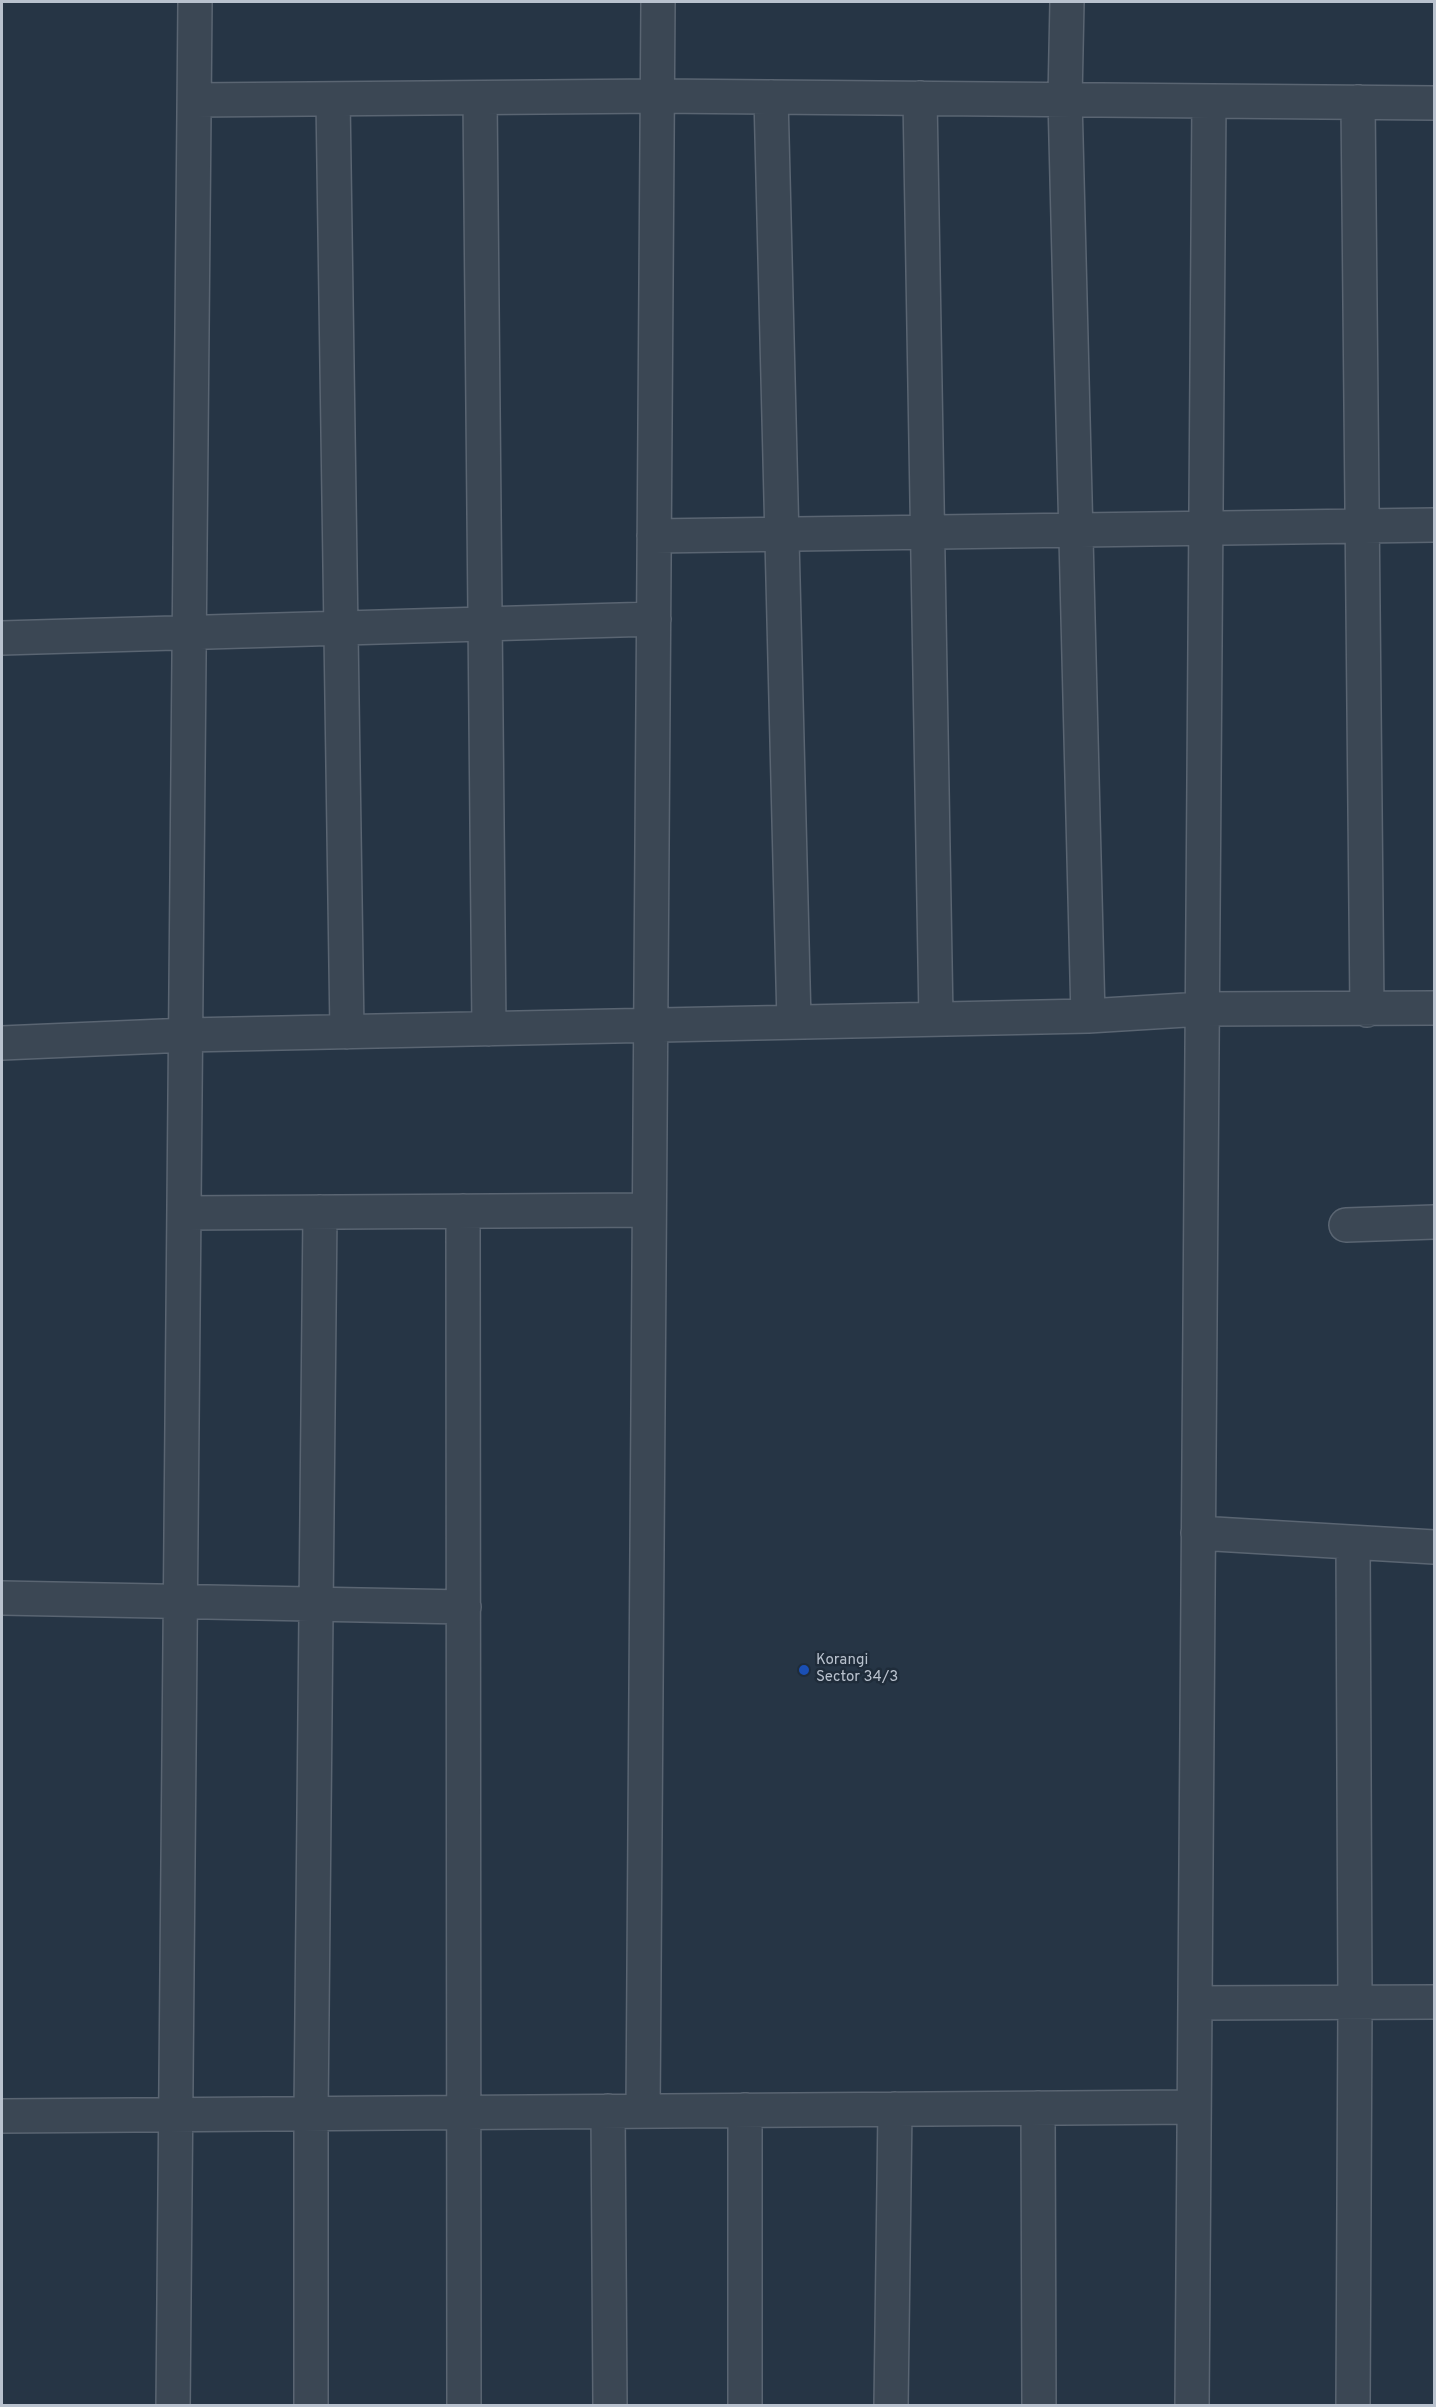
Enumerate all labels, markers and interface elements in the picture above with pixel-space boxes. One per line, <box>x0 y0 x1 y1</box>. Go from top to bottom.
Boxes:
place label: Korangi Sector 34/3 <box>816 1652 898 1687</box>
marker: Korangi Sector 34/3 <box>797 1663 811 1677</box>

